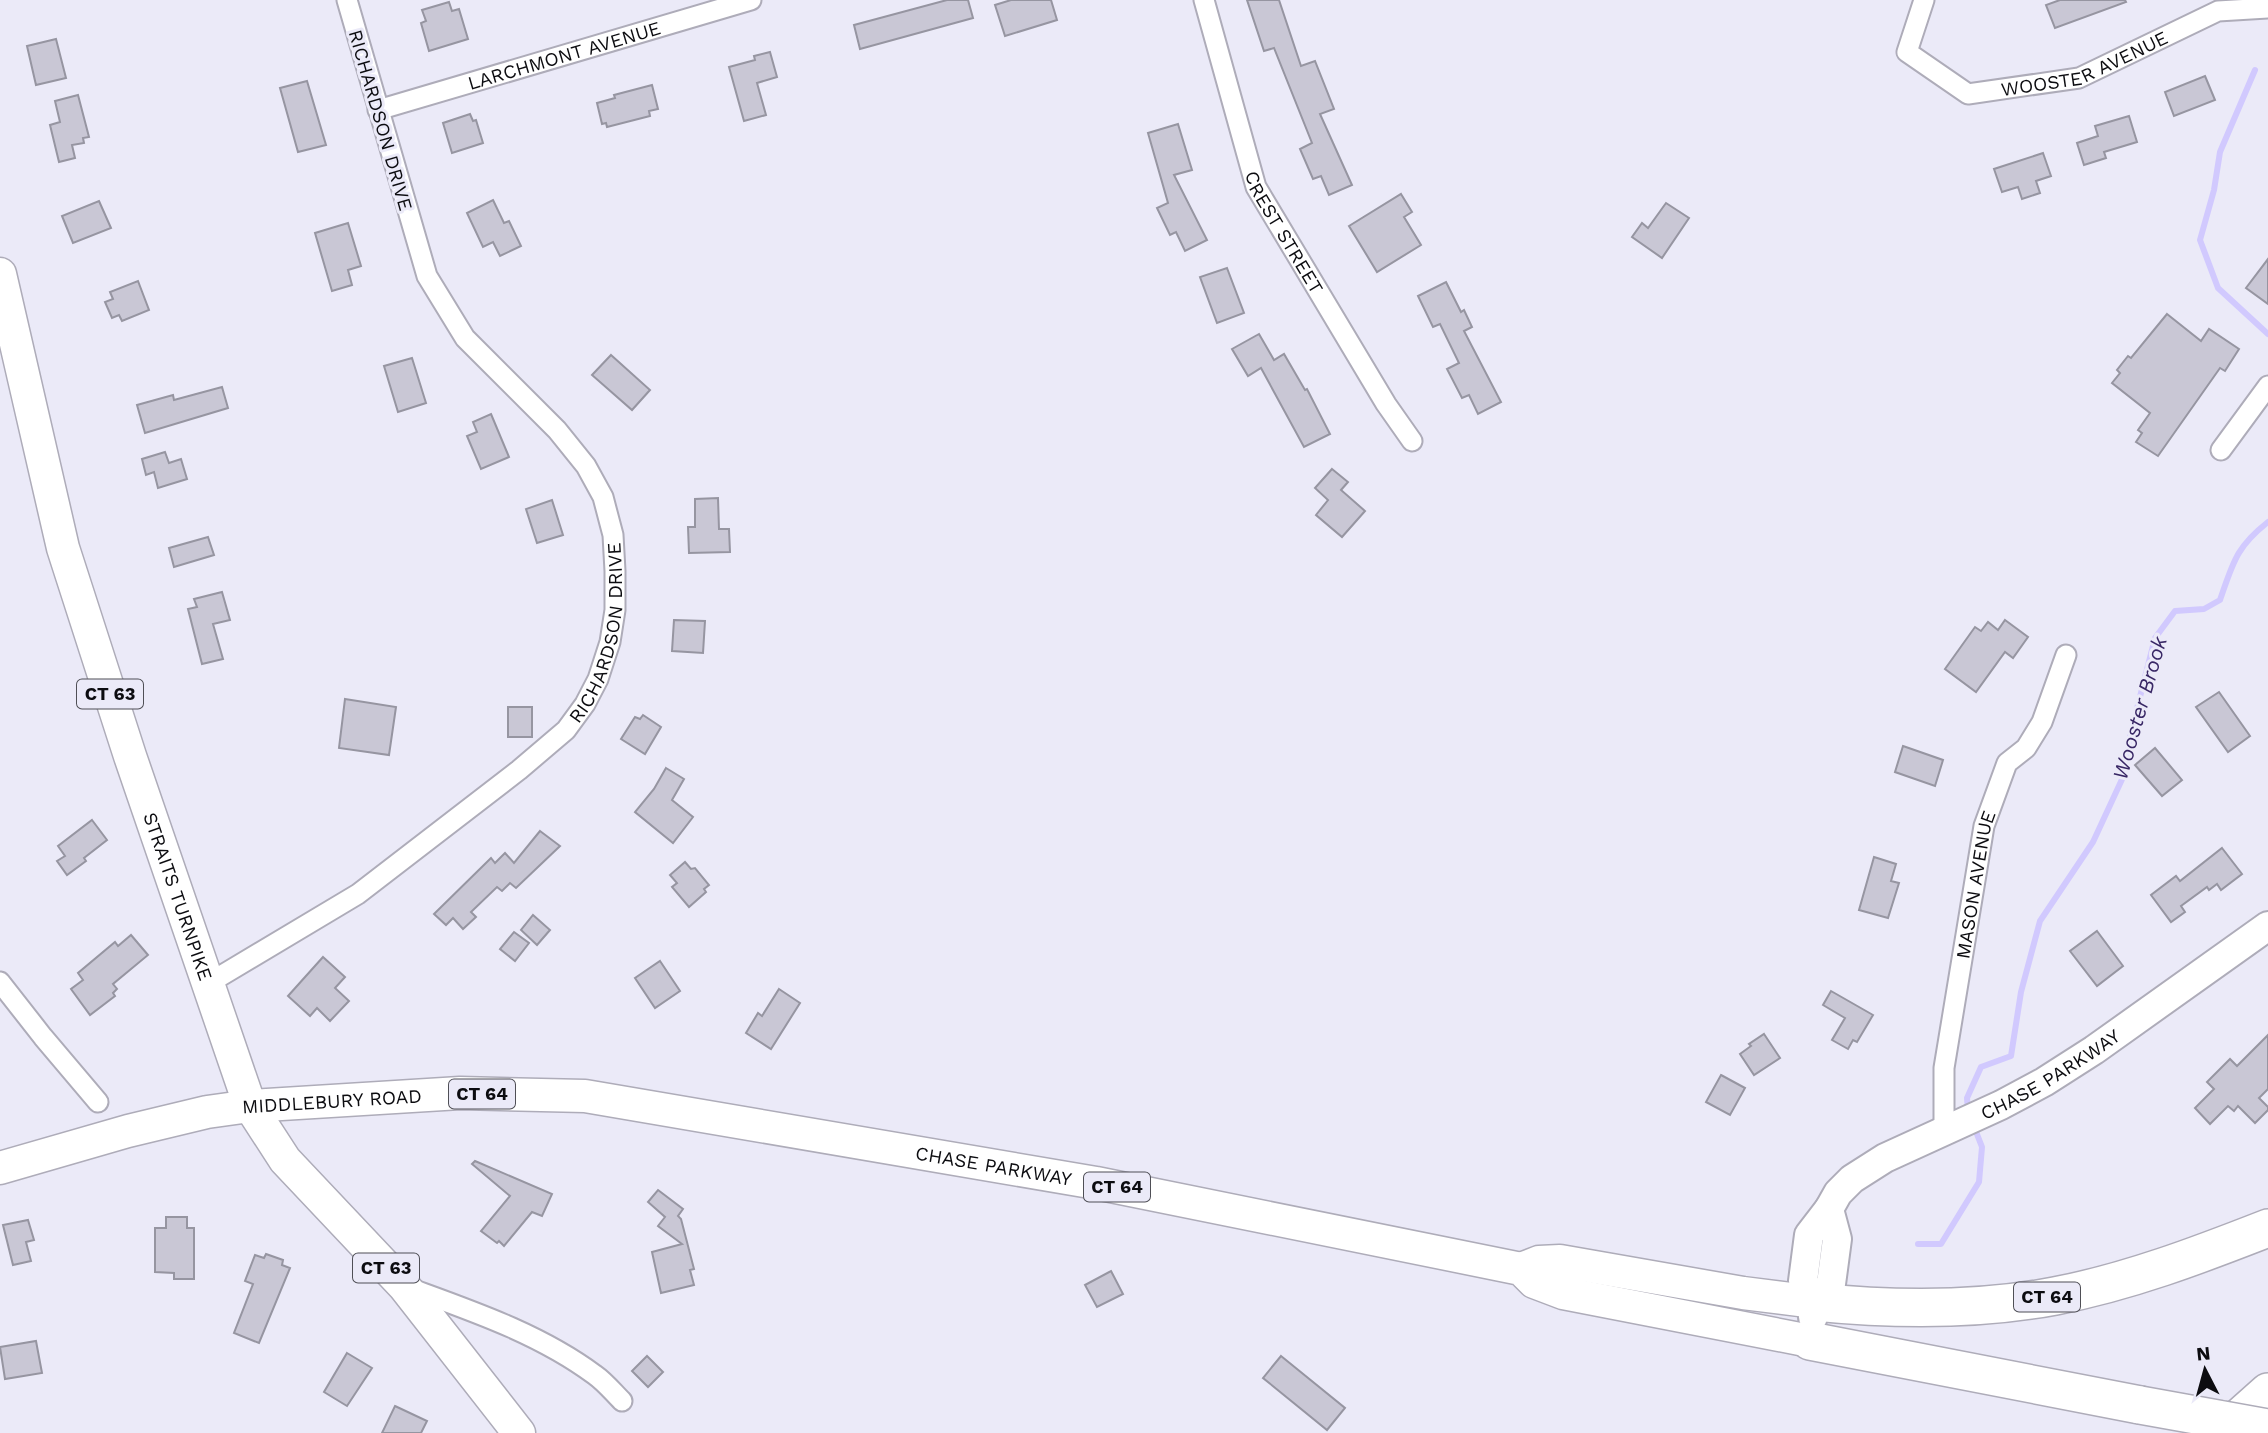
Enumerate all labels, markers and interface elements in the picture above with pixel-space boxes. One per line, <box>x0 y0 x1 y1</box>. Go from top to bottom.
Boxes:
street label: LARCHMONT AVENUE <box>465 16 663 95</box>
street label: WOOSTER AVENUE <box>2000 26 2171 101</box>
street label: RICHARDSON DRIVE <box>344 27 417 213</box>
street label: CREST STREET <box>1240 168 1328 298</box>
street label: RICHARDSON DRIVE <box>564 542 628 728</box>
water label: Wooster Brook <box>2107 633 2172 782</box>
road number: CT 63 <box>77 680 143 708</box>
street label: MASON AVENUE <box>1951 807 2001 960</box>
street label: STRAITS TURNPIKE <box>138 809 217 984</box>
street label: CHASE PARKWAY <box>1977 1024 2125 1125</box>
road number: CT 64 <box>449 1079 515 1108</box>
street label: MIDDLEBURY ROAD <box>241 1084 423 1118</box>
street label: CHASE PARKWAY <box>914 1141 1074 1191</box>
road number: CT 64 <box>1084 1172 1150 1202</box>
road number: CT 63 <box>353 1254 419 1282</box>
road number: CT 64 <box>2014 1282 2080 1312</box>
north arrow <box>2170 1335 2240 1405</box>
text: N <box>2195 1341 2211 1366</box>

